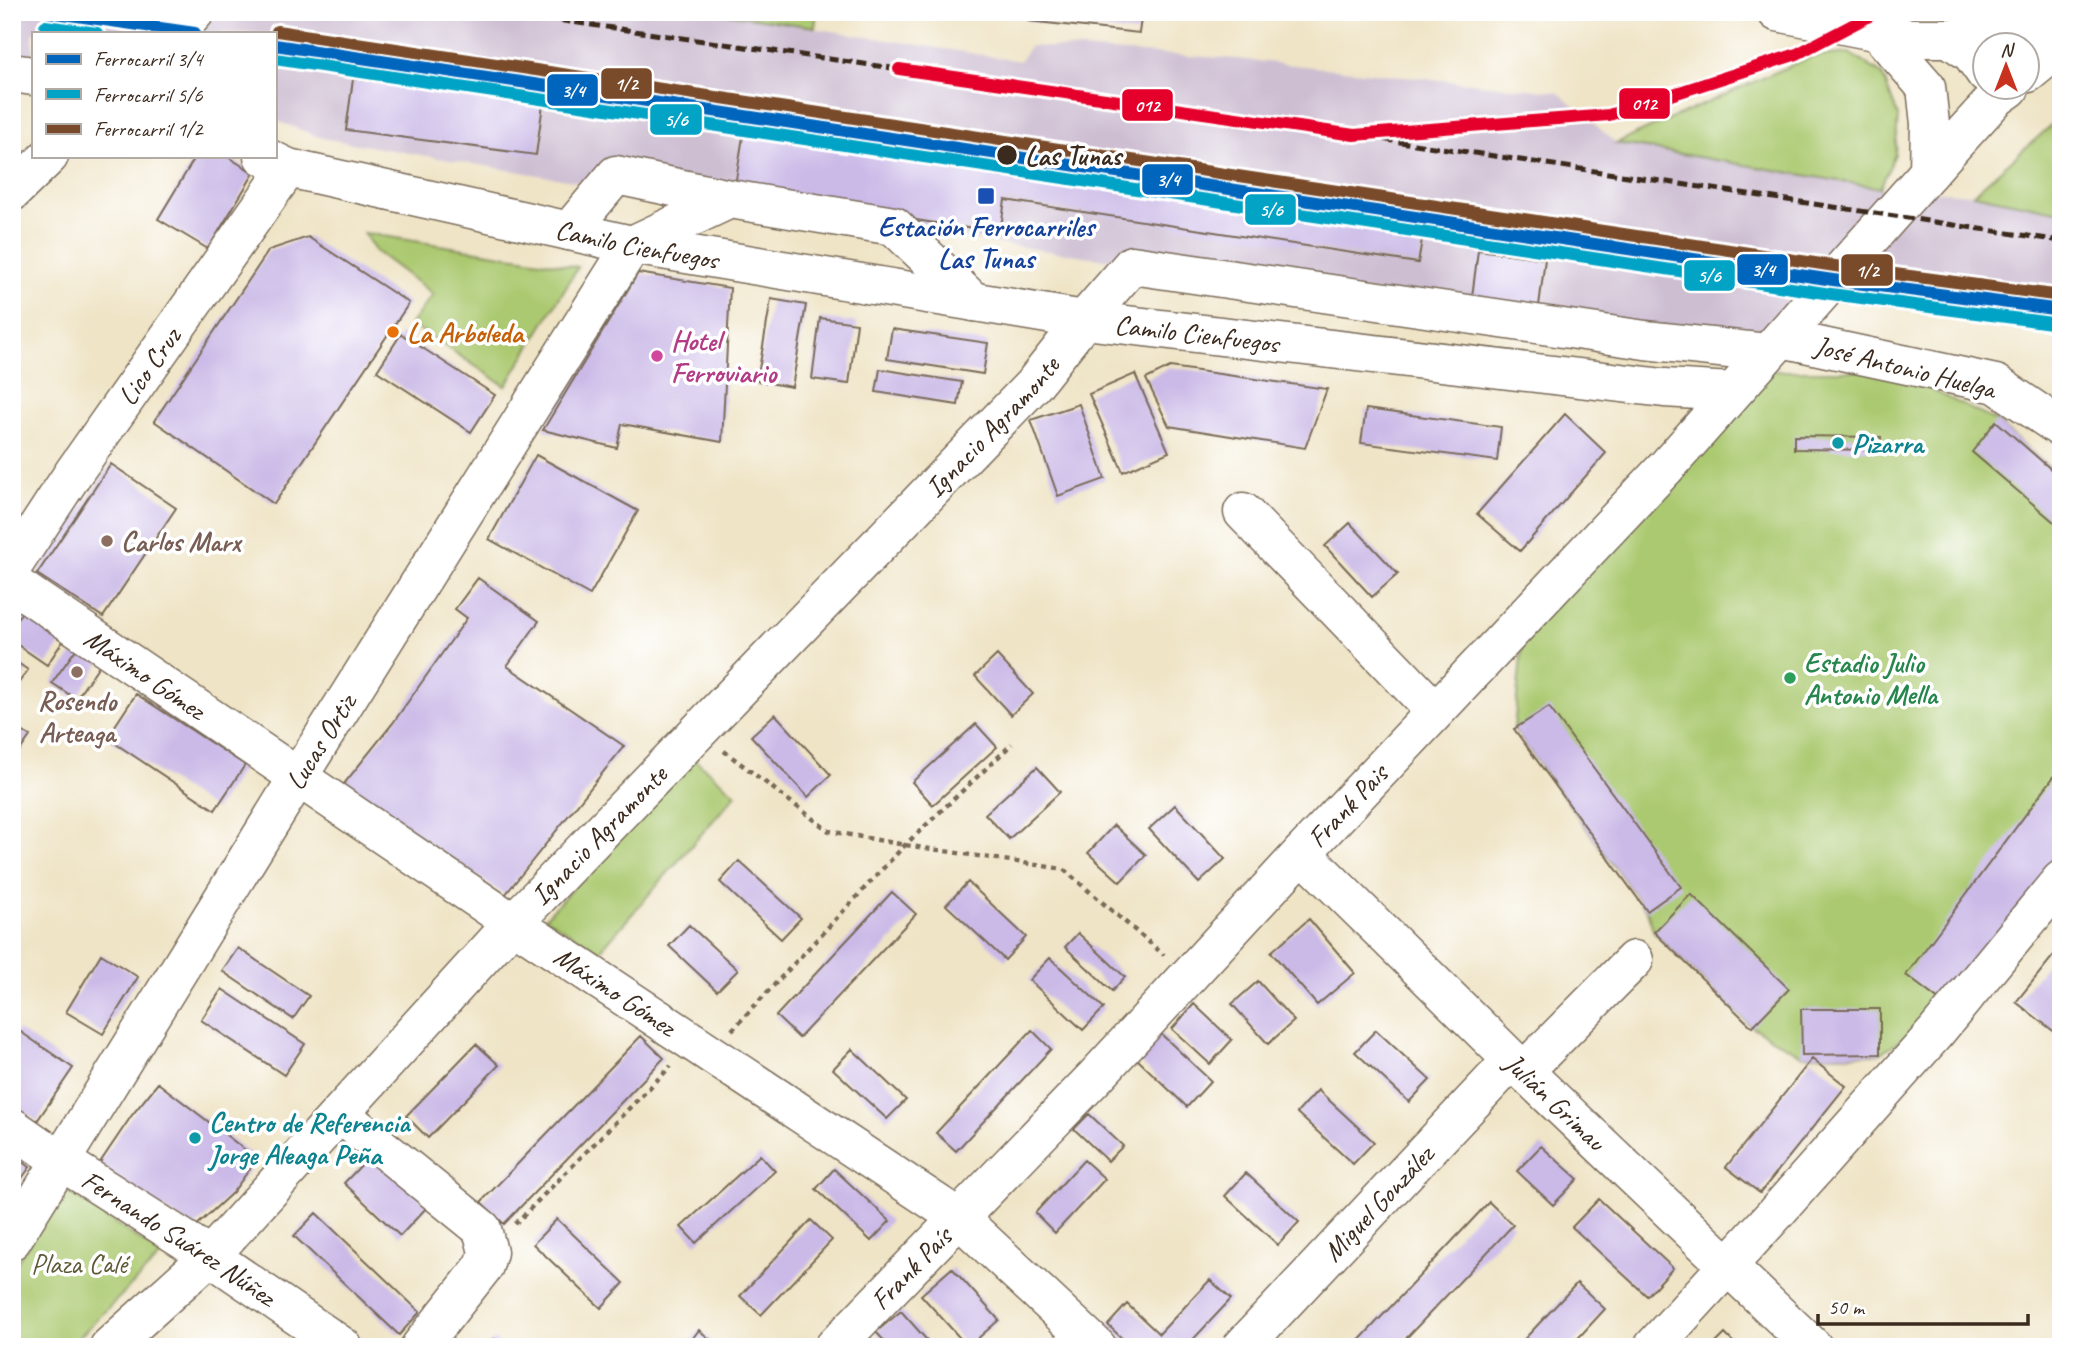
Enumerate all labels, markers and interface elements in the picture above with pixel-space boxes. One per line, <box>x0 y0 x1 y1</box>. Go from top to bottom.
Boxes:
legend <box>32 32 276 158</box>
north arrow <box>1972 32 2042 102</box>
text: N <box>2000 38 2015 62</box>
text: Ferrocarril 3/4 <box>94 46 205 72</box>
line badge: 1/2 <box>600 67 653 100</box>
text: 1/2 <box>614 72 640 96</box>
line badge: 3/4 <box>546 73 599 107</box>
text: 3/4 <box>561 79 587 103</box>
text: Ferrocarril 5/6 <box>94 82 203 108</box>
line badge: 012 <box>1618 87 1671 120</box>
line badge: 012 <box>1121 88 1174 122</box>
text: 012 <box>1631 92 1659 116</box>
text: 012 <box>1134 94 1162 118</box>
line badge: 5/6 <box>649 103 703 136</box>
text: 5/6 <box>664 108 690 132</box>
text: Ferrocarril 1/2 <box>94 116 204 142</box>
place label: Las Tunas <box>1025 138 1124 173</box>
marker: Las Tunas <box>995 143 1019 167</box>
line badge: 3/4 <box>1141 163 1194 196</box>
text: 3/4 <box>1156 168 1182 192</box>
marker: Estación Ferrocarriles Las Tunas <box>976 186 996 206</box>
line badge: 5/6 <box>1244 193 1297 226</box>
text: 5/6 <box>1259 198 1285 222</box>
place label: Estación Ferrocarriles Las Tunas <box>878 209 1097 276</box>
street label: Camilo Cienfuegos <box>552 211 723 277</box>
line badge: 3/4 <box>1736 253 1789 286</box>
line badge: 1/2 <box>1840 253 1894 287</box>
text: 3/4 <box>1751 258 1777 282</box>
line badge: 5/6 <box>1683 259 1736 292</box>
text: 1/2 <box>1855 259 1881 283</box>
text: 5/6 <box>1697 264 1723 288</box>
street label: Camilo Cienfuegos <box>1113 306 1283 360</box>
place label: La Arboleda <box>407 315 525 350</box>
street label: Lico Cruz <box>109 319 189 412</box>
place label: Hotel Ferroviario <box>671 323 778 390</box>
marker: La Arboleda <box>385 324 401 340</box>
street label: José Antonio Huelga <box>1809 327 2001 407</box>
street label: Ignacio Agramonte <box>917 347 1068 504</box>
marker: Hotel Ferroviario <box>649 348 665 364</box>
place label: Pizarra <box>1852 426 1925 461</box>
marker: Pizarra <box>1830 435 1846 451</box>
place label: Carlos Marx <box>121 524 243 559</box>
marker: Carlos Marx <box>99 533 115 549</box>
street label: Máximo Gómez <box>78 620 214 728</box>
place label: Estadio Julio Antonio Mella <box>1804 645 1940 712</box>
marker: Rosendo Arteaga <box>69 664 85 680</box>
marker: Estadio Julio Antonio Mella <box>1782 670 1798 686</box>
place label: Rosendo Arteaga <box>38 683 118 750</box>
street label: Lucas Ortiz <box>277 686 364 796</box>
street label: Frank Pais <box>1299 755 1396 854</box>
street label: Ignacio Agramonte <box>523 756 675 912</box>
street label: Máximo Gómez <box>548 938 684 1045</box>
street label: Julián Grimau <box>1496 1044 1615 1159</box>
place label: Centro de Referencia Jorge Aleaga Peña <box>207 1105 412 1172</box>
marker: Centro de Referencia Jorge Aleaga Peña <box>187 1130 203 1146</box>
street label: Miguel González <box>1315 1136 1442 1268</box>
street label: Fernando Suárez Núñez <box>76 1162 285 1315</box>
street label: Frank País <box>862 1217 960 1317</box>
park label: Plaza Calé <box>31 1246 131 1281</box>
scale bar <box>1818 1282 2028 1326</box>
text: 50 m <box>1828 1294 1866 1320</box>

